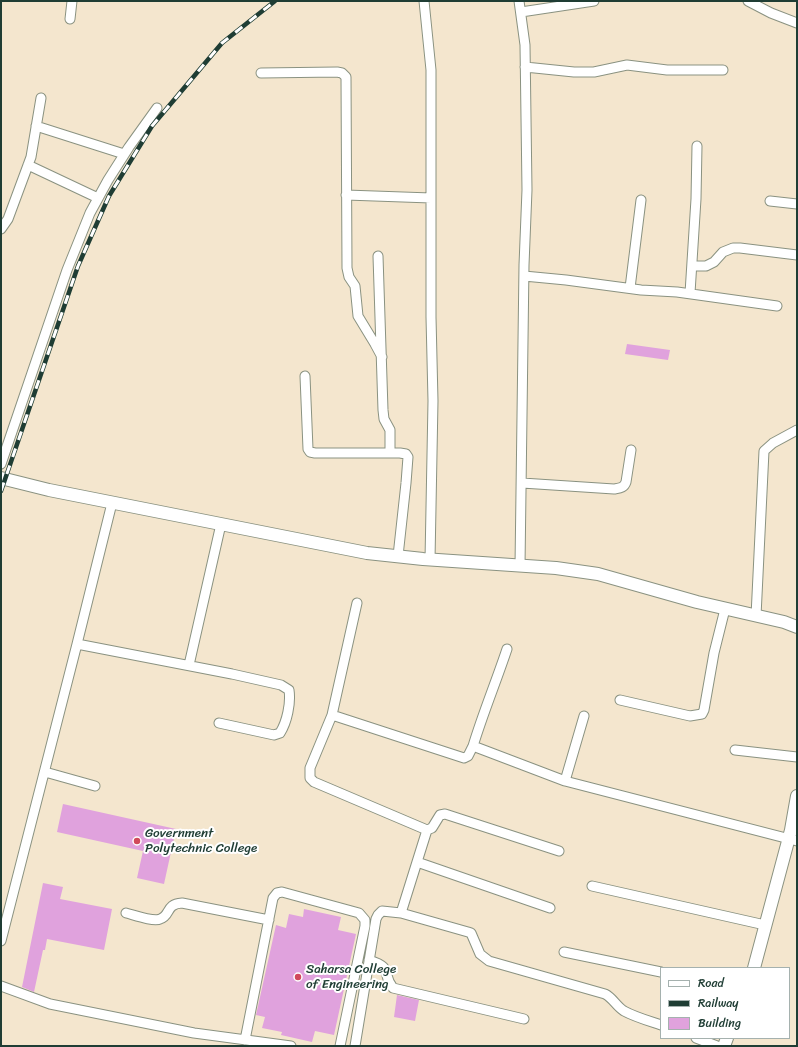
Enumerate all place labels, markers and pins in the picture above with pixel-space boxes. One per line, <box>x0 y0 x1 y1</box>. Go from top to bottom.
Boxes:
place label: Government Polytechnic College <box>145 826 257 857</box>
marker: Government Polytechnic College <box>132 836 142 846</box>
place label: Saharsa College of Engineering <box>306 962 396 993</box>
marker: Saharsa College of Engineering <box>293 972 303 982</box>

